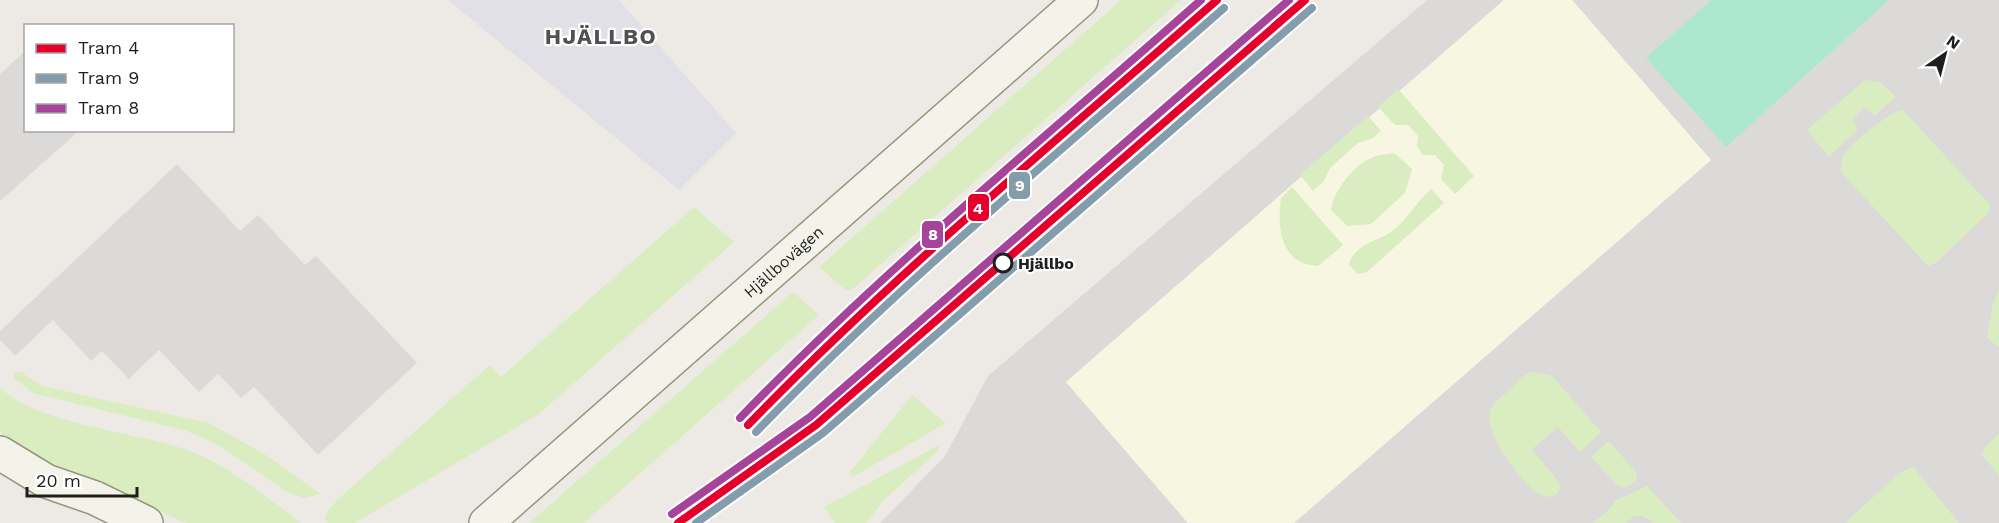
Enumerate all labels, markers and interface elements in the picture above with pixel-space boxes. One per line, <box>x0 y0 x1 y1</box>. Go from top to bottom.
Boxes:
legend <box>24 24 234 132</box>
district label: HJÄLLBO <box>545 24 657 49</box>
north arrow <box>1915 24 1975 84</box>
text: N <box>1943 31 1964 53</box>
text: Tram 4 <box>78 37 139 58</box>
text: Tram 9 <box>78 67 139 88</box>
text: Tram 8 <box>78 97 139 118</box>
line badge: 9 <box>1008 171 1031 200</box>
text: 9 <box>1015 176 1025 195</box>
line badge: 4 <box>967 193 990 222</box>
text: 4 <box>973 199 983 218</box>
line badge: 8 <box>921 220 944 249</box>
street label: Hjällbovägen <box>740 222 827 302</box>
text: 8 <box>928 225 938 244</box>
marker: Hjällbo <box>993 253 1013 273</box>
place label: Hjällbo <box>1018 254 1074 273</box>
scale bar <box>27 460 136 498</box>
text: 20 m <box>36 470 81 491</box>

